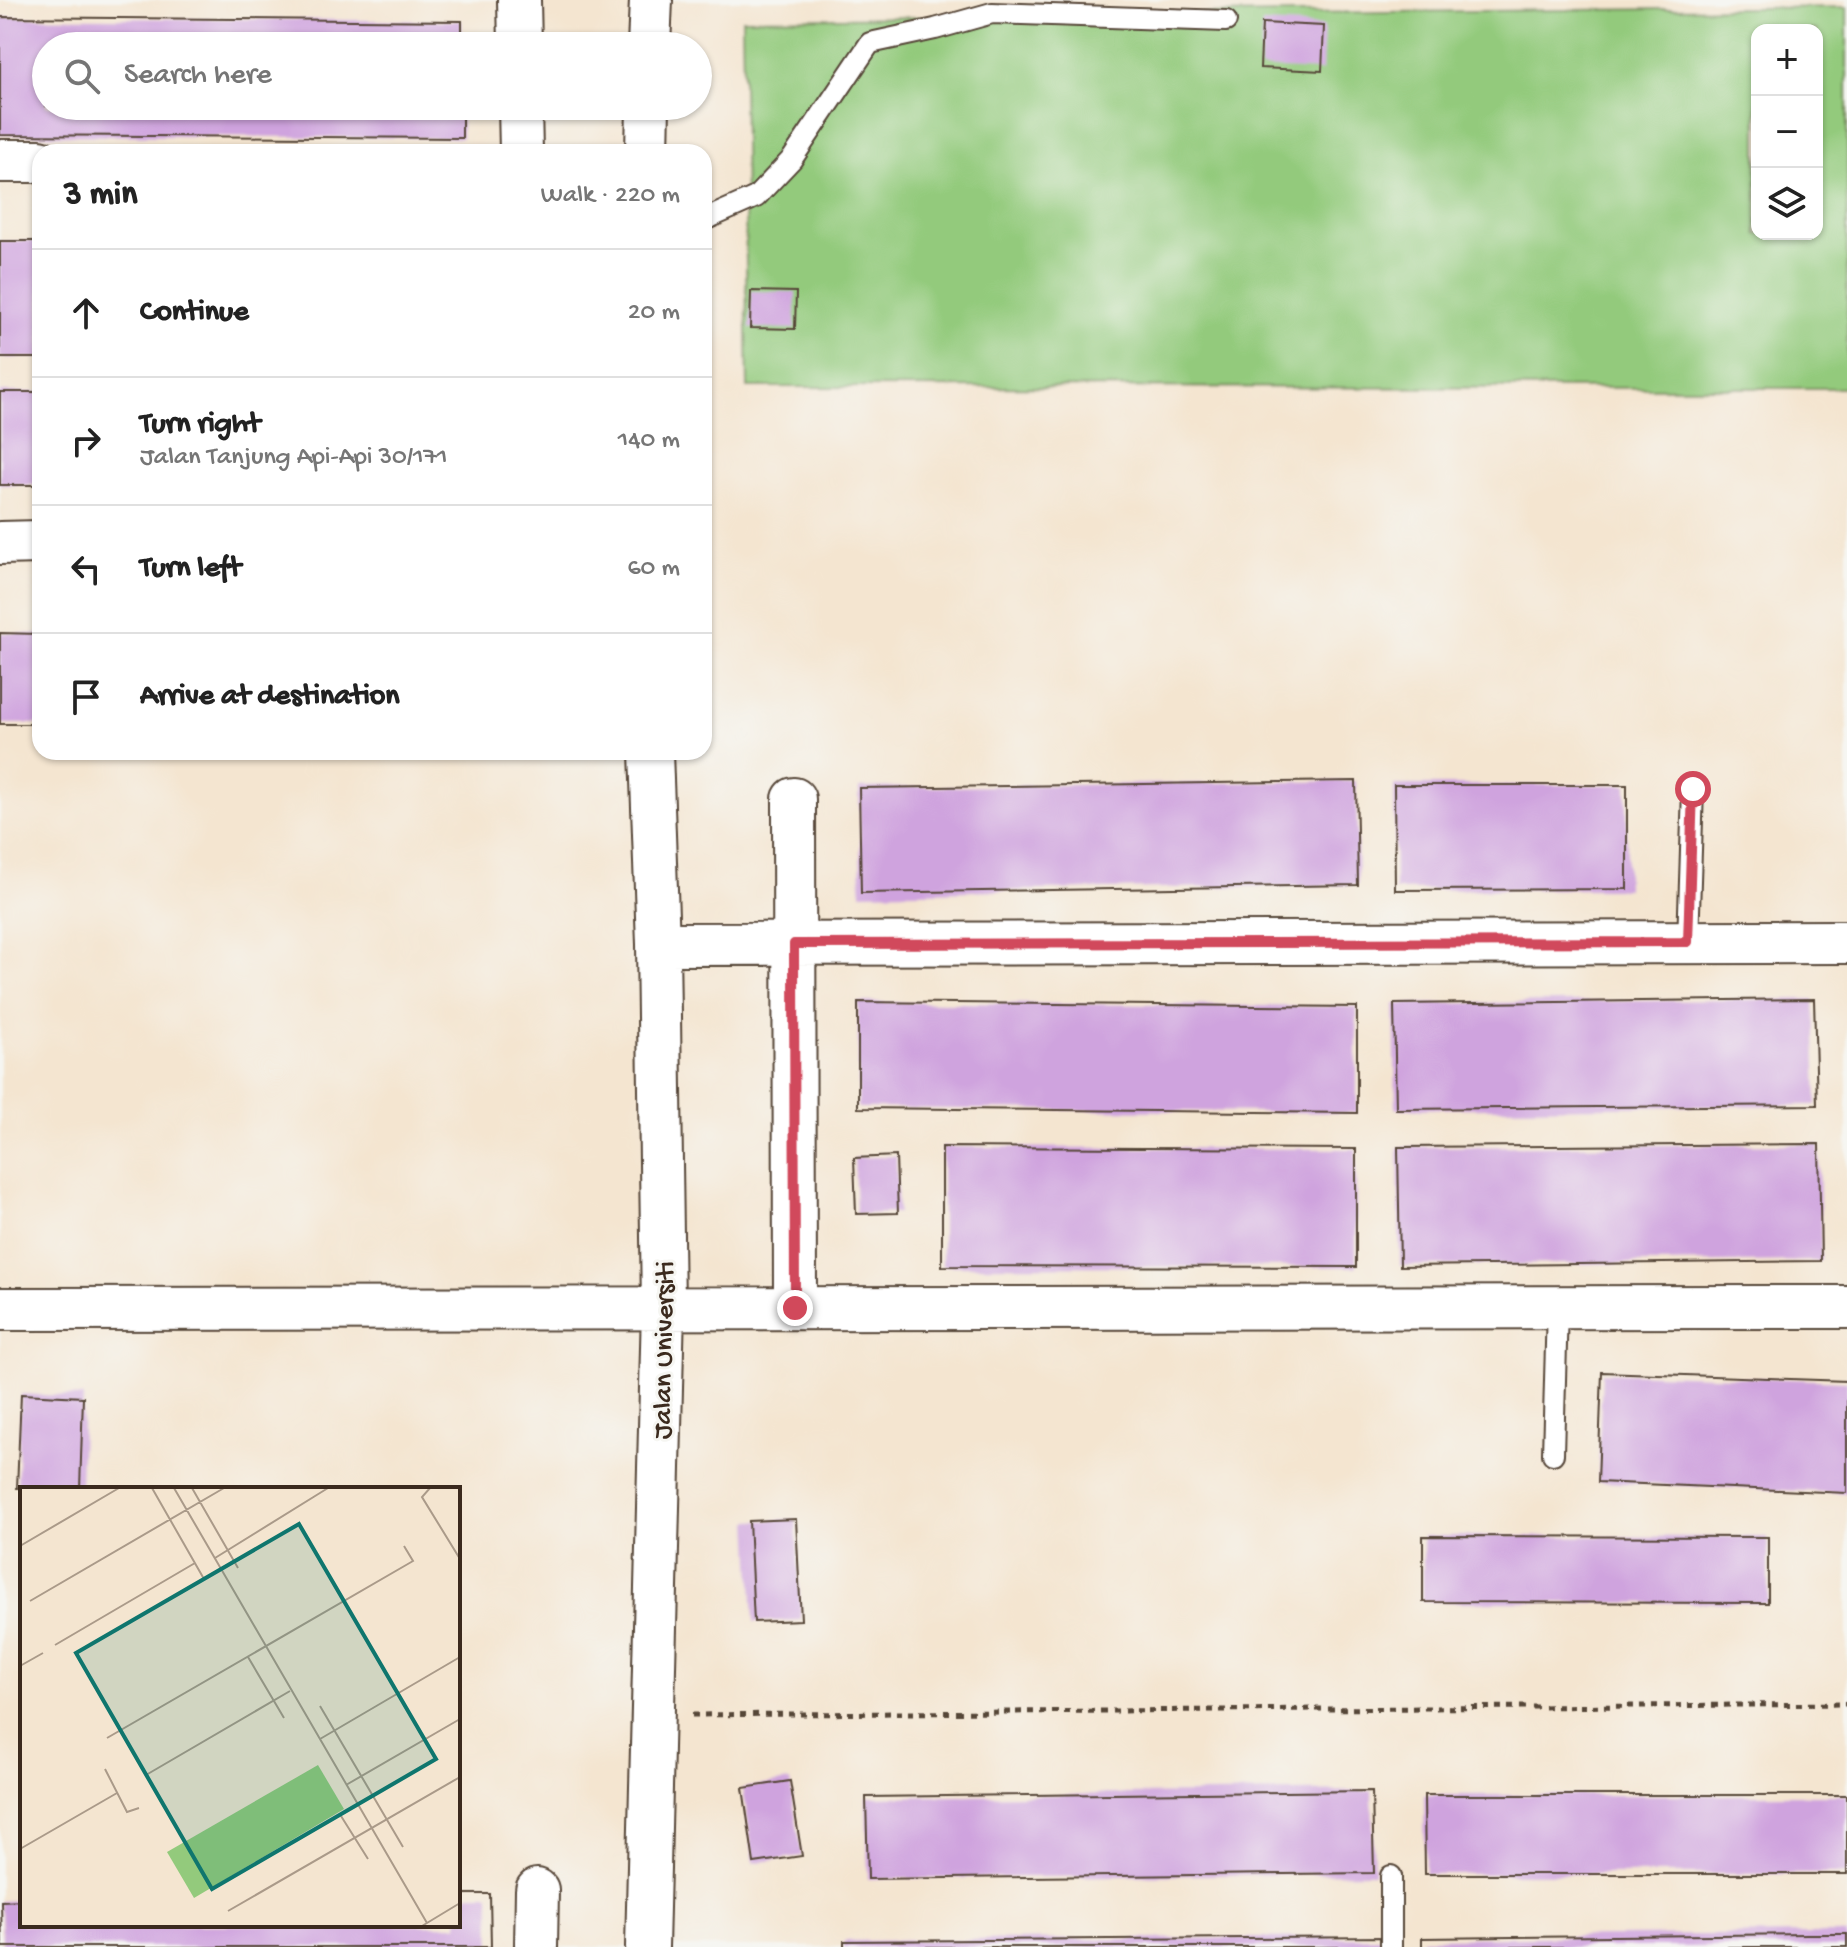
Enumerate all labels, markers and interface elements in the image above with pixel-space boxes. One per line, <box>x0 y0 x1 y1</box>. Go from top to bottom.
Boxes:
map controls <box>1751 24 1823 240</box>
button: + <box>1751 24 1823 96</box>
search box <box>32 32 712 120</box>
icon: search <box>60 54 104 98</box>
text: Search here <box>124 59 272 94</box>
button: − <box>1751 96 1823 168</box>
button: layers <box>1751 168 1823 240</box>
text: 3 min <box>64 176 137 216</box>
text: Walk · 220 m <box>541 181 680 212</box>
icon: ahead <box>64 291 108 335</box>
text: Continue <box>140 296 249 331</box>
text: 20 m <box>628 298 680 329</box>
text: Turn right <box>140 408 260 443</box>
icon: right <box>64 419 108 463</box>
text: 140 m <box>618 426 680 457</box>
text: Jalan Tanjung Api-Api 30/171 <box>140 443 448 474</box>
icon: left <box>64 547 108 591</box>
text: Turn left <box>140 552 241 587</box>
text: 60 m <box>627 554 680 585</box>
icon: arrive <box>64 675 108 719</box>
text: Arrive at destination <box>140 680 400 715</box>
route start <box>1675 771 1711 807</box>
street label: Jalan Universiti <box>647 1261 684 1439</box>
route end <box>777 1290 813 1326</box>
inset map <box>20 1487 460 1927</box>

